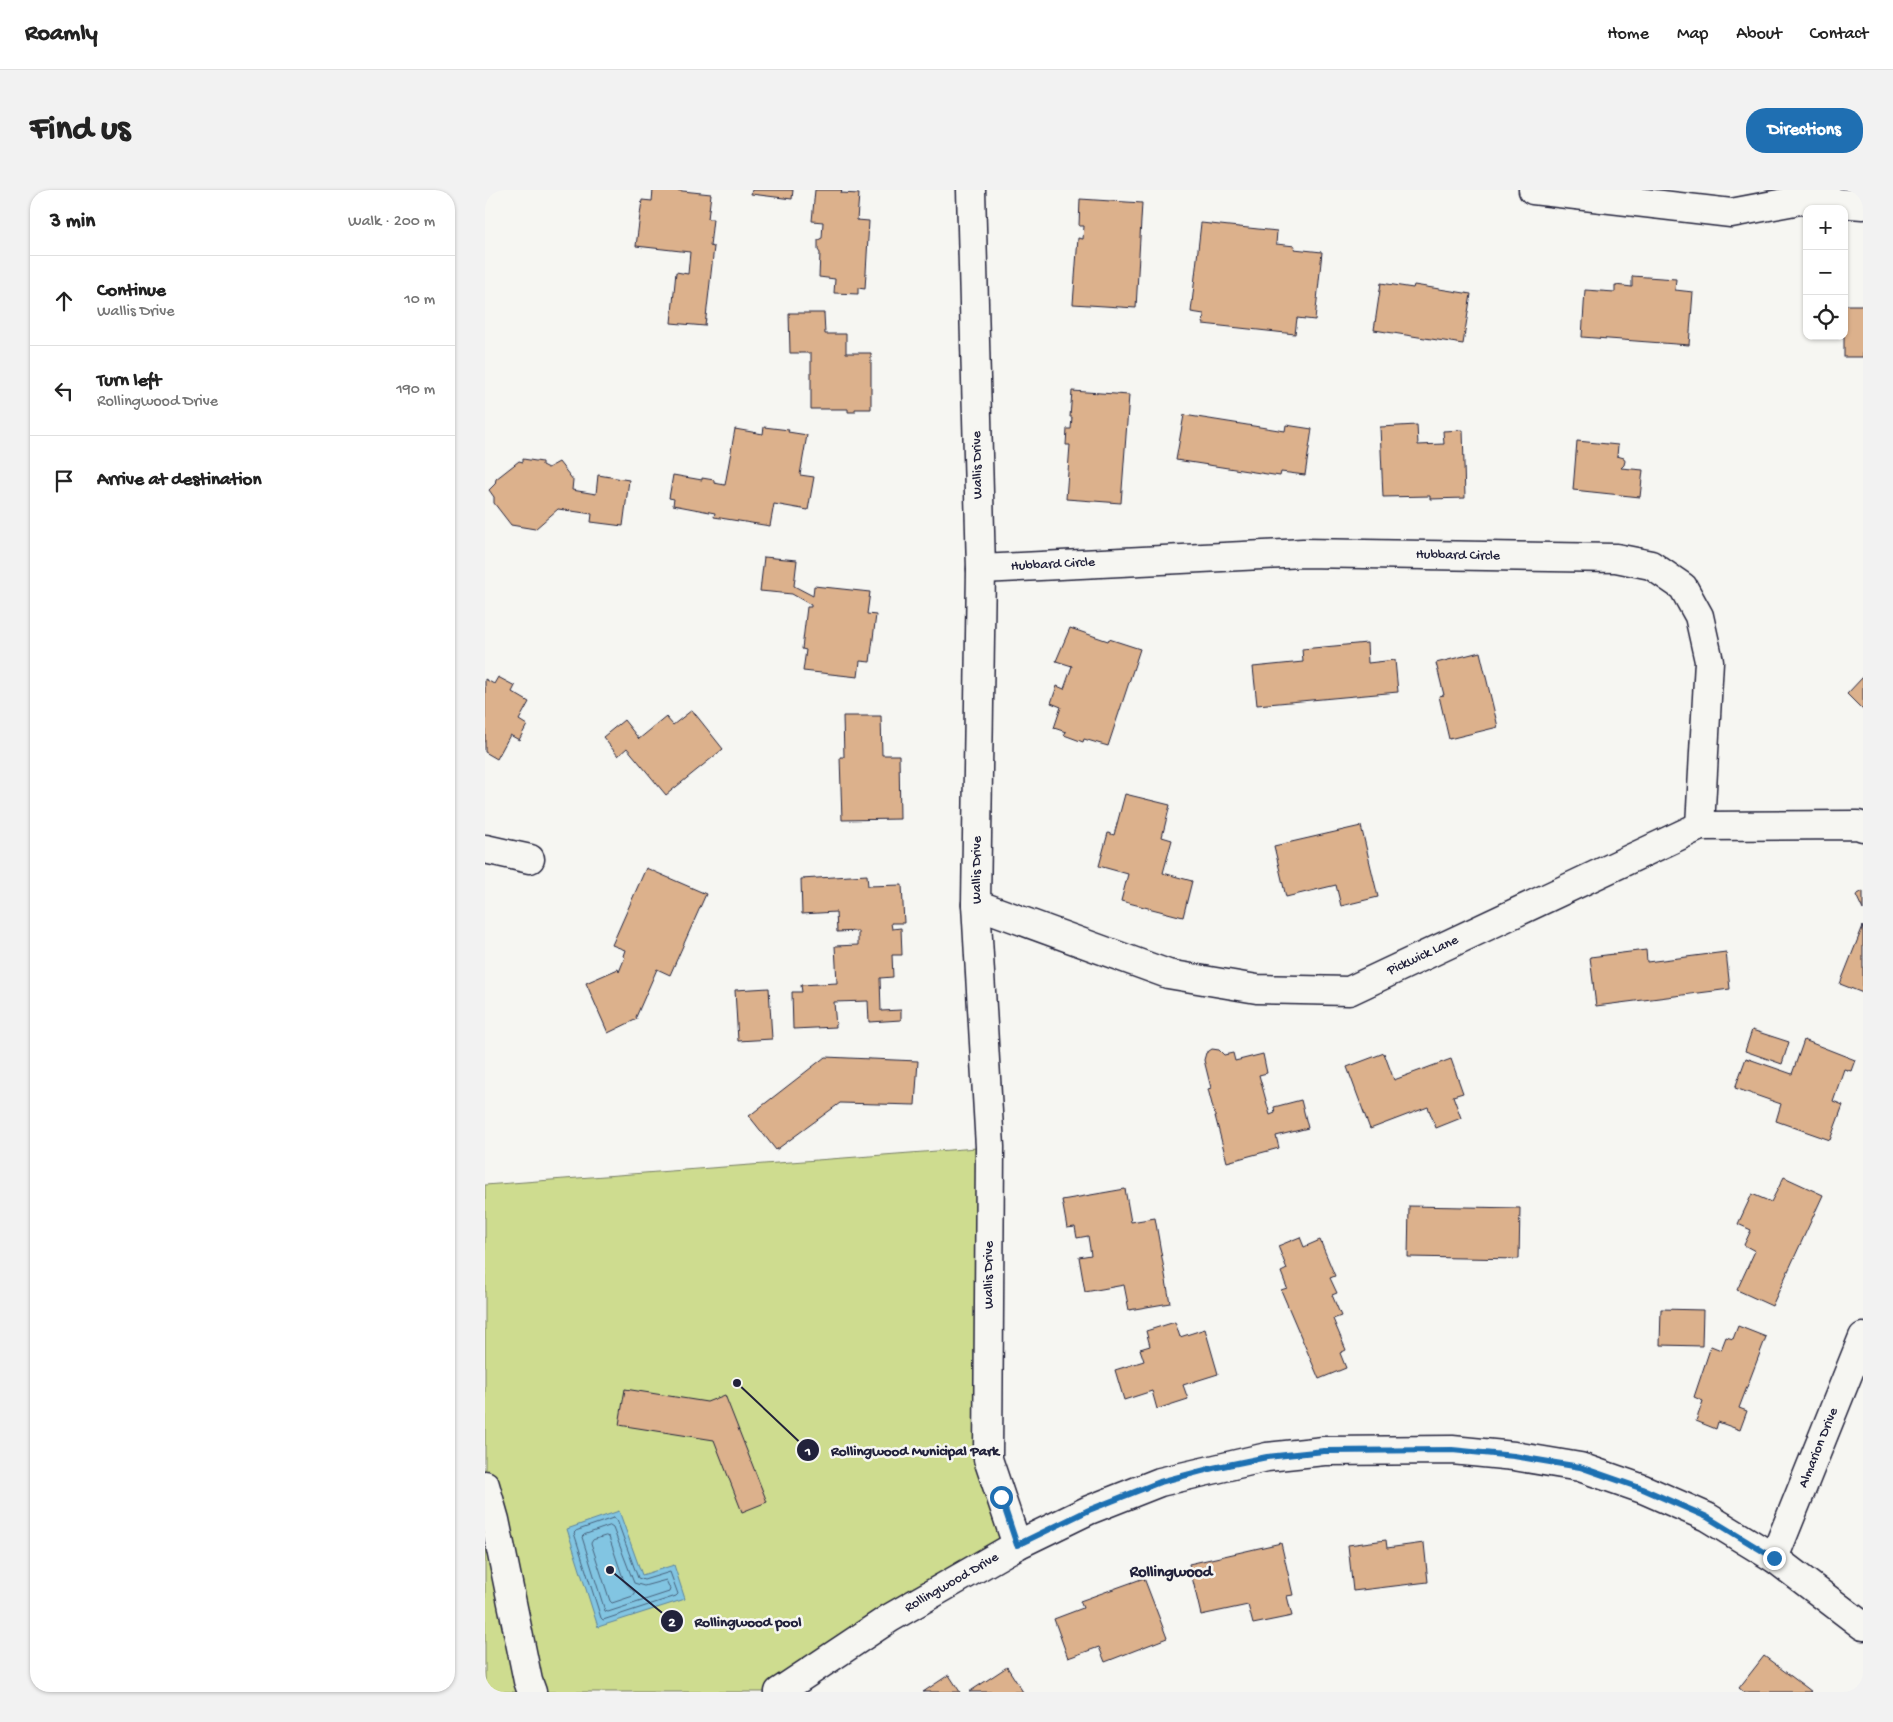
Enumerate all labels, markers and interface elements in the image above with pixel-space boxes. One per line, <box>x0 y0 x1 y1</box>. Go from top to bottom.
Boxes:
text: Roamly <box>25 20 98 49</box>
text: Home <box>1607 24 1649 45</box>
text: Map <box>1677 24 1708 45</box>
text: About <box>1736 24 1782 45</box>
text: Contact <box>1810 24 1868 45</box>
button: Directions <box>1746 108 1863 153</box>
text: Find us <box>30 110 130 151</box>
map controls <box>1803 205 1848 340</box>
button: + <box>1803 205 1848 250</box>
text: 3 min <box>50 210 95 235</box>
text: Walk · 200 m <box>348 213 435 232</box>
button: − <box>1803 250 1848 295</box>
text: Continue <box>97 280 166 303</box>
icon: ahead <box>50 287 78 315</box>
text: 10 m <box>404 291 435 310</box>
button: locate <box>1803 295 1848 340</box>
text: Wallis Drive <box>97 303 175 322</box>
text: Turn left <box>97 370 161 393</box>
icon: left <box>50 377 78 405</box>
text: 190 m <box>396 381 435 400</box>
text: Rollingwood Drive <box>97 393 218 412</box>
street label: Wallis Drive <box>969 430 987 499</box>
icon: arrive <box>50 467 78 495</box>
text: Arrive at destination <box>97 469 261 492</box>
street label: Hubbard Circle <box>1416 547 1501 565</box>
street label: Hubbard Circle <box>1010 554 1096 576</box>
street label: Wallis Drive <box>969 835 986 904</box>
street label: Pickwick Lane <box>1384 932 1462 980</box>
street label: Wallis Drive <box>981 1240 998 1309</box>
street label: Almarion Drive <box>1795 1405 1843 1490</box>
callout: Rollingwood Municipal Park <box>796 1435 1009 1465</box>
text: 1 <box>804 1443 811 1461</box>
text: Rollingwood Municipal Park <box>830 1443 1001 1461</box>
route start <box>990 1486 1013 1509</box>
route end <box>1763 1547 1786 1570</box>
street label: Rollingwood Drive <box>902 1549 1003 1617</box>
district label: Rollingwood <box>1129 1564 1214 1583</box>
callout: Rollingwood pool <box>659 1606 811 1636</box>
text: 2 <box>668 1614 676 1632</box>
text: Rollingwood pool <box>694 1614 802 1632</box>

